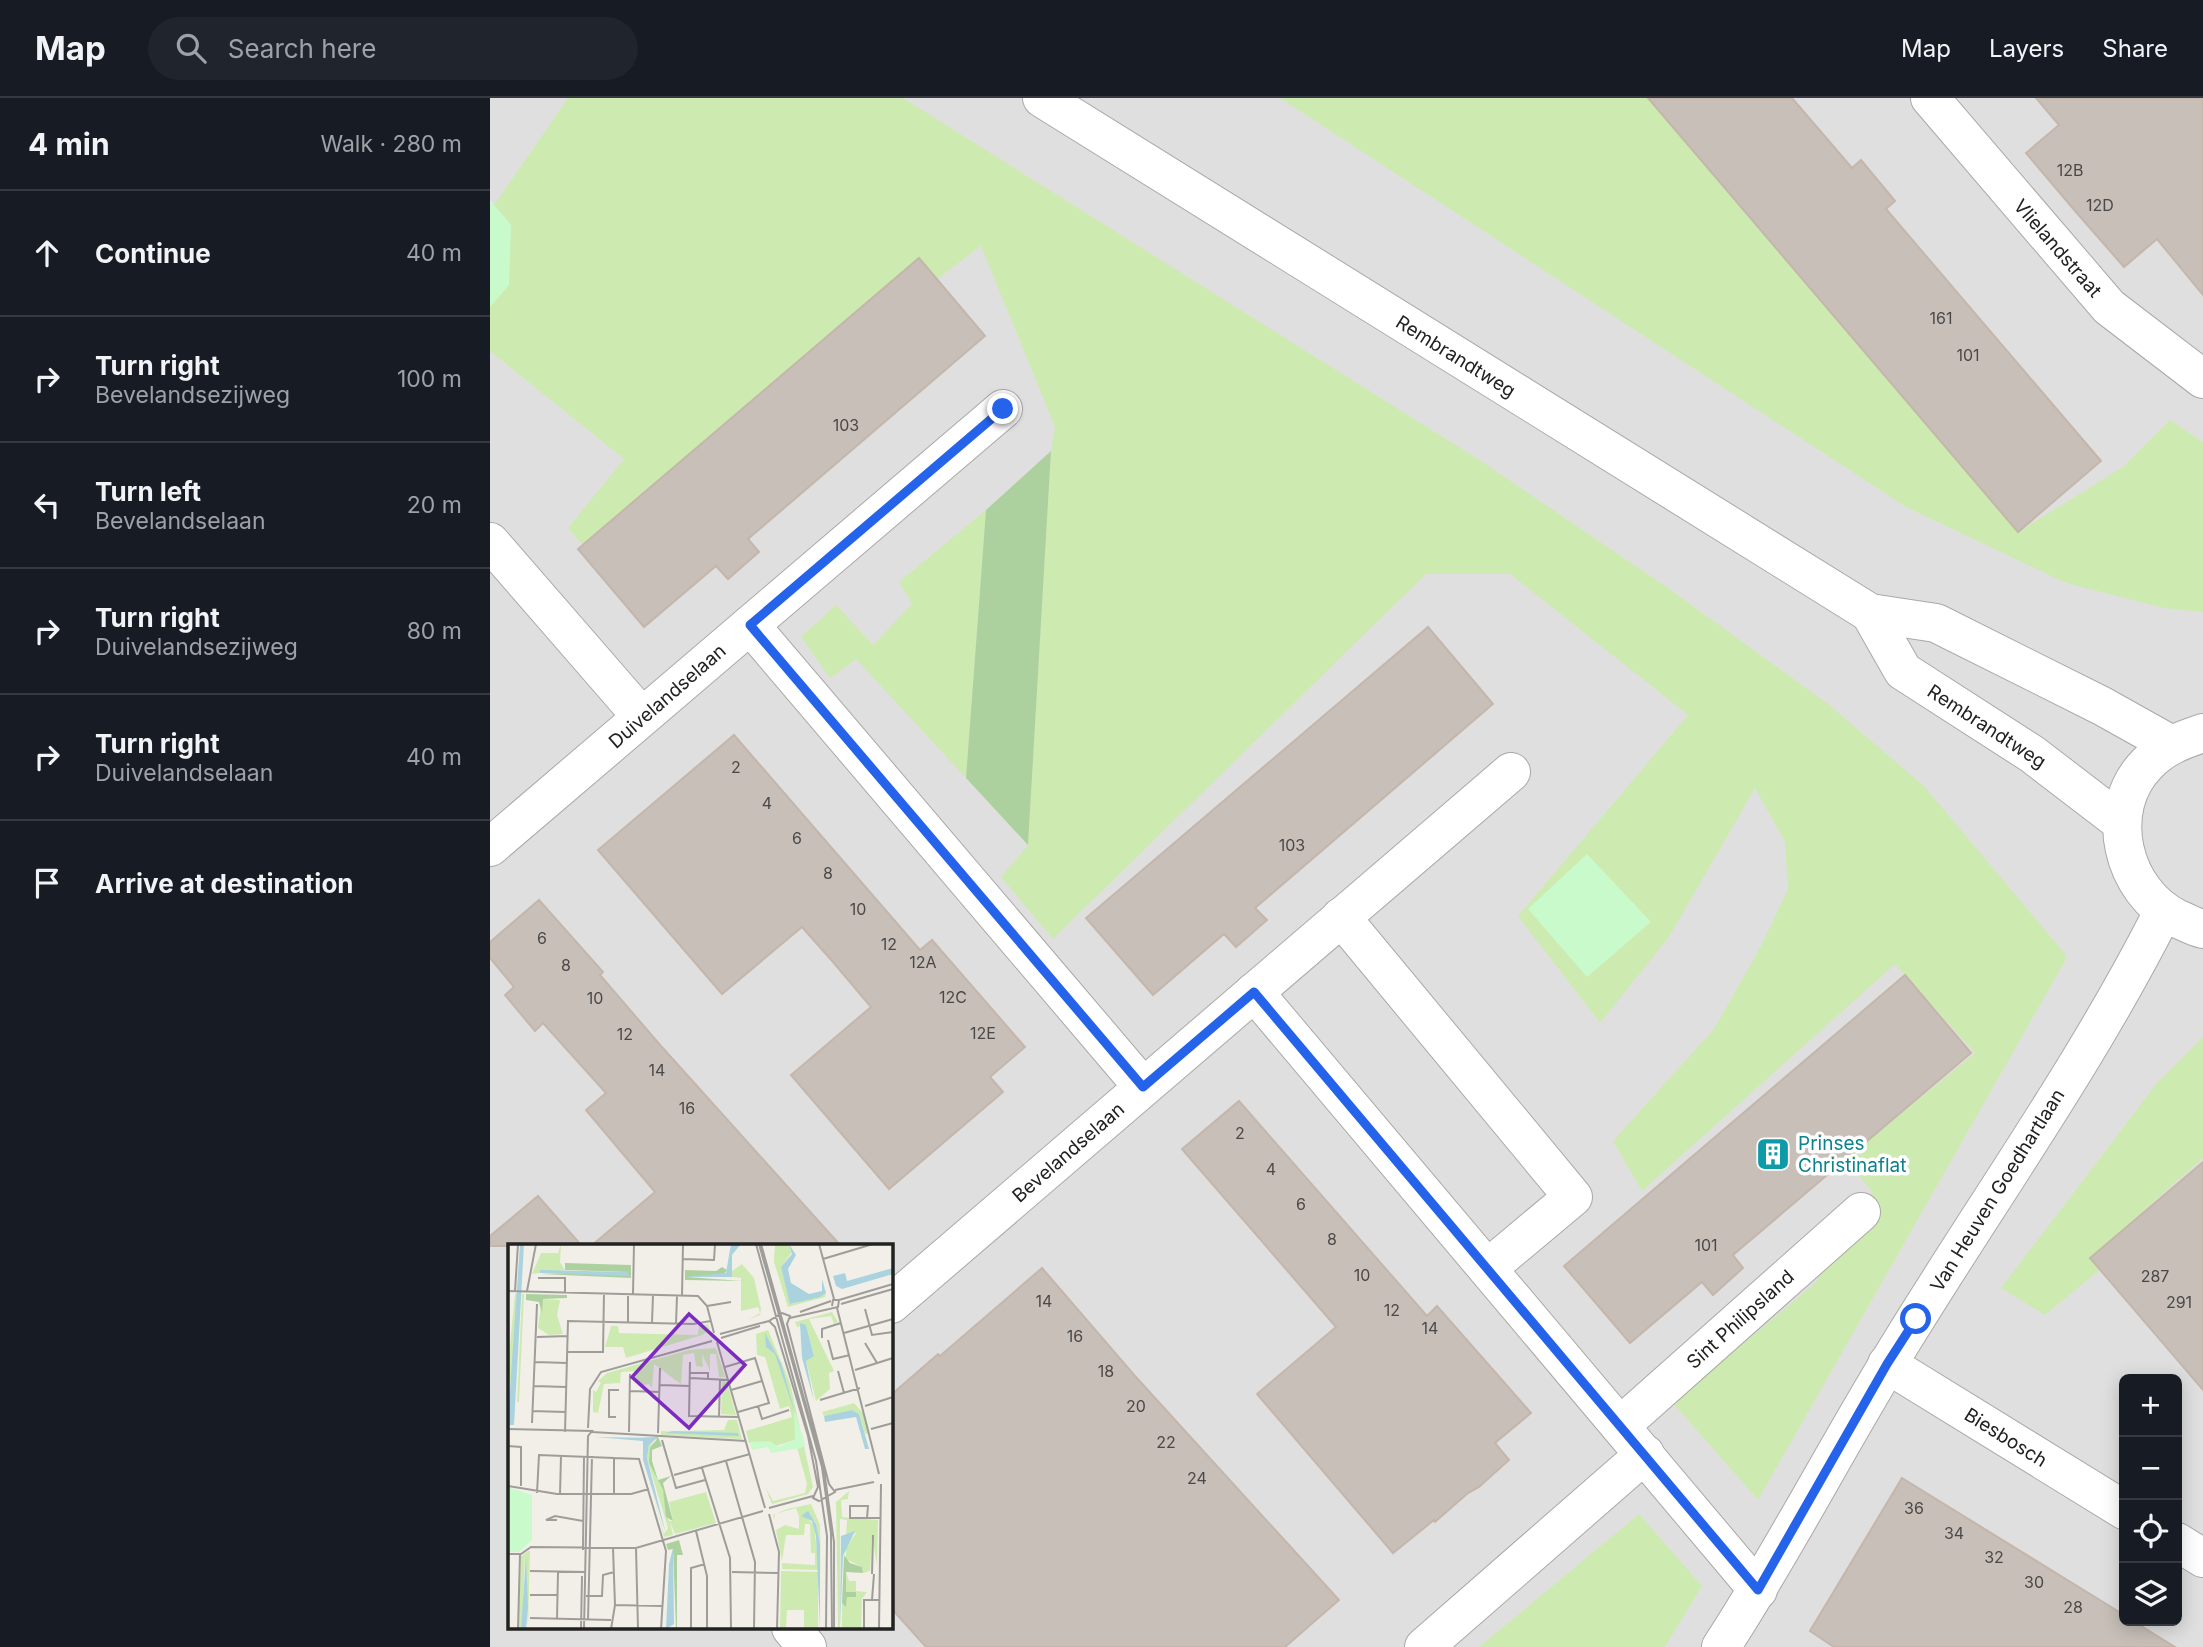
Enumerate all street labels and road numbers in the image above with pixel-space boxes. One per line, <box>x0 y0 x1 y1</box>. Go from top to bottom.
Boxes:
street label: Vlielandstraat <box>2009 195 2106 302</box>
street label: Rembrandtweg <box>1392 310 1520 402</box>
street label: Duivelandselaan <box>604 639 730 753</box>
street label: Rembrandtweg <box>1923 680 2050 773</box>
street label: Van Heuven Goedhartlaan <box>1925 1085 2069 1296</box>
street label: Bevelandselaan <box>1008 1097 1129 1207</box>
street label: Sint Philipsland <box>1682 1265 1799 1374</box>
street label: Biesbosch <box>1960 1403 2051 1472</box>

